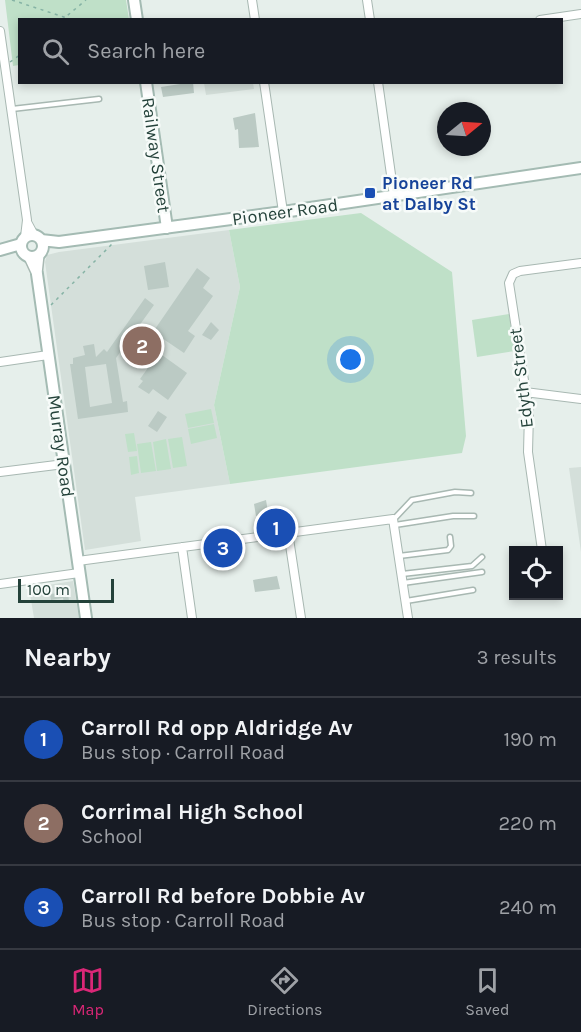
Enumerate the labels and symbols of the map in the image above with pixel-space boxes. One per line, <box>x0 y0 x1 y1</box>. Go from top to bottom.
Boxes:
street label: Railway Street <box>137 96 175 214</box>
north arrow <box>437 102 491 156</box>
place label: Pioneer Rd at Dalby St <box>382 172 476 215</box>
marker: Pioneer Rd at Dalby St <box>363 186 377 200</box>
street label: Pioneer Road <box>231 194 339 230</box>
pin: 2 <box>122 324 162 368</box>
street label: Edyth Street <box>504 327 538 429</box>
your location <box>336 345 365 374</box>
street label: Murray Road <box>43 393 79 499</box>
pin: 1 <box>256 506 296 550</box>
pin: 3 <box>204 526 242 570</box>
scale bar <box>18 576 114 604</box>

